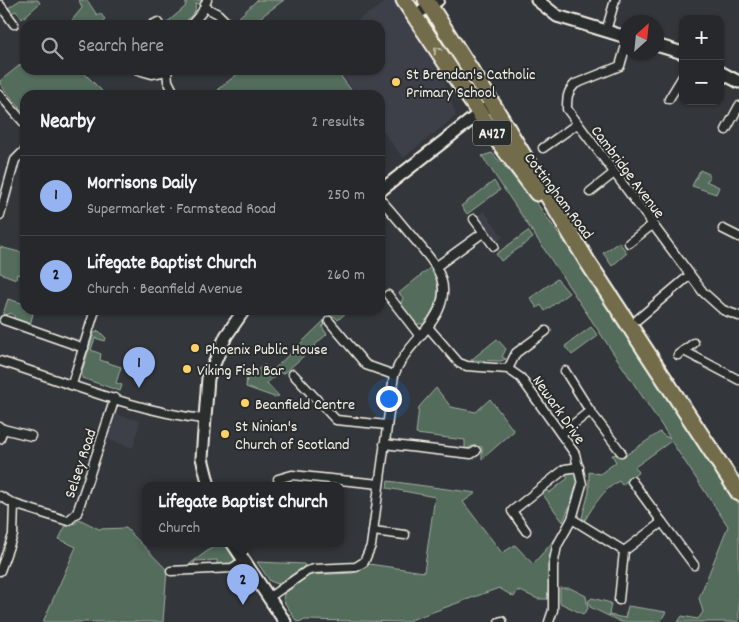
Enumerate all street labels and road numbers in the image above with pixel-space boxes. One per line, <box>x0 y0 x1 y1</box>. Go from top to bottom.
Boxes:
road number: A427 <box>473 120 511 146</box>
street label: Cambridge Avenue <box>584 121 670 224</box>
street label: Cottingham Road <box>518 148 598 245</box>
street label: Newark Drive <box>526 371 590 450</box>
street label: Selsey Road <box>59 426 103 501</box>

